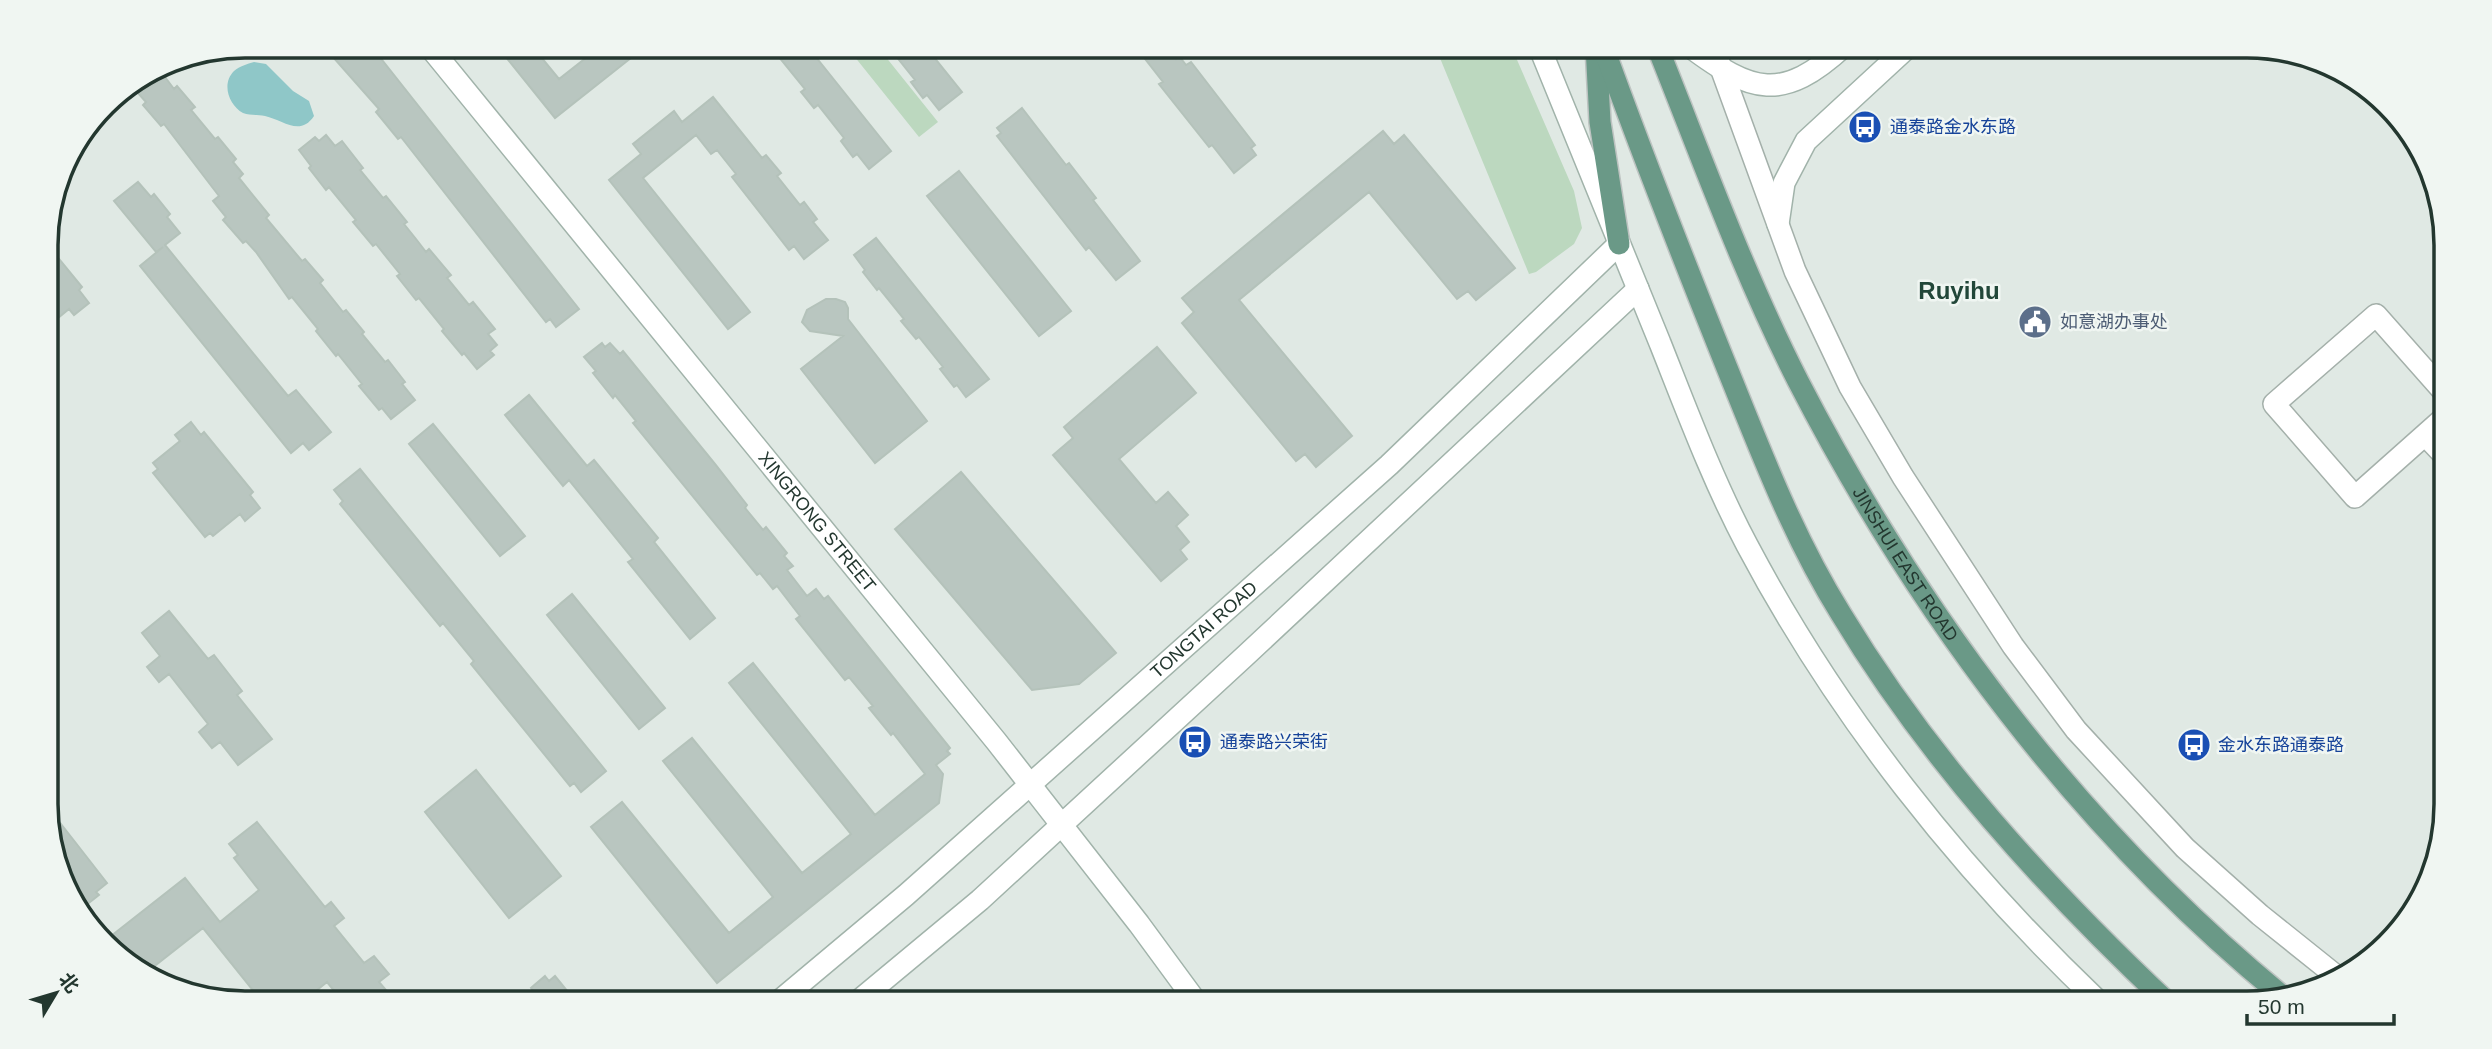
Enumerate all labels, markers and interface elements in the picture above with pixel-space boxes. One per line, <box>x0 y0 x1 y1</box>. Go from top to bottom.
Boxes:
bus stop icon: 通泰路金水东路 <box>1846 108 1884 146</box>
place label: 通泰路金水东路 <box>1890 117 2016 137</box>
district label: Ruyihu <box>1918 277 2000 304</box>
public building icon: 如意湖办事处 <box>2016 303 2054 341</box>
place label: 如意湖办事处 <box>2060 312 2168 332</box>
street label: XINGRONG STREET <box>754 448 880 596</box>
street label: JINSHUI EAST ROAD <box>1849 484 1962 645</box>
street label: TONGTAI ROAD <box>1147 577 1261 682</box>
bus stop icon: 通泰路兴荣街 <box>1176 723 1214 761</box>
bus stop icon: 金水东路通泰路 <box>2175 726 2213 764</box>
place label: 通泰路兴荣街 <box>1220 732 1328 752</box>
place label: 金水东路通泰路 <box>2218 735 2344 755</box>
north arrow <box>21 958 91 1028</box>
text: 北 <box>55 969 83 997</box>
scale bar <box>2247 982 2394 1026</box>
text: 50 m <box>2258 995 2305 1018</box>

